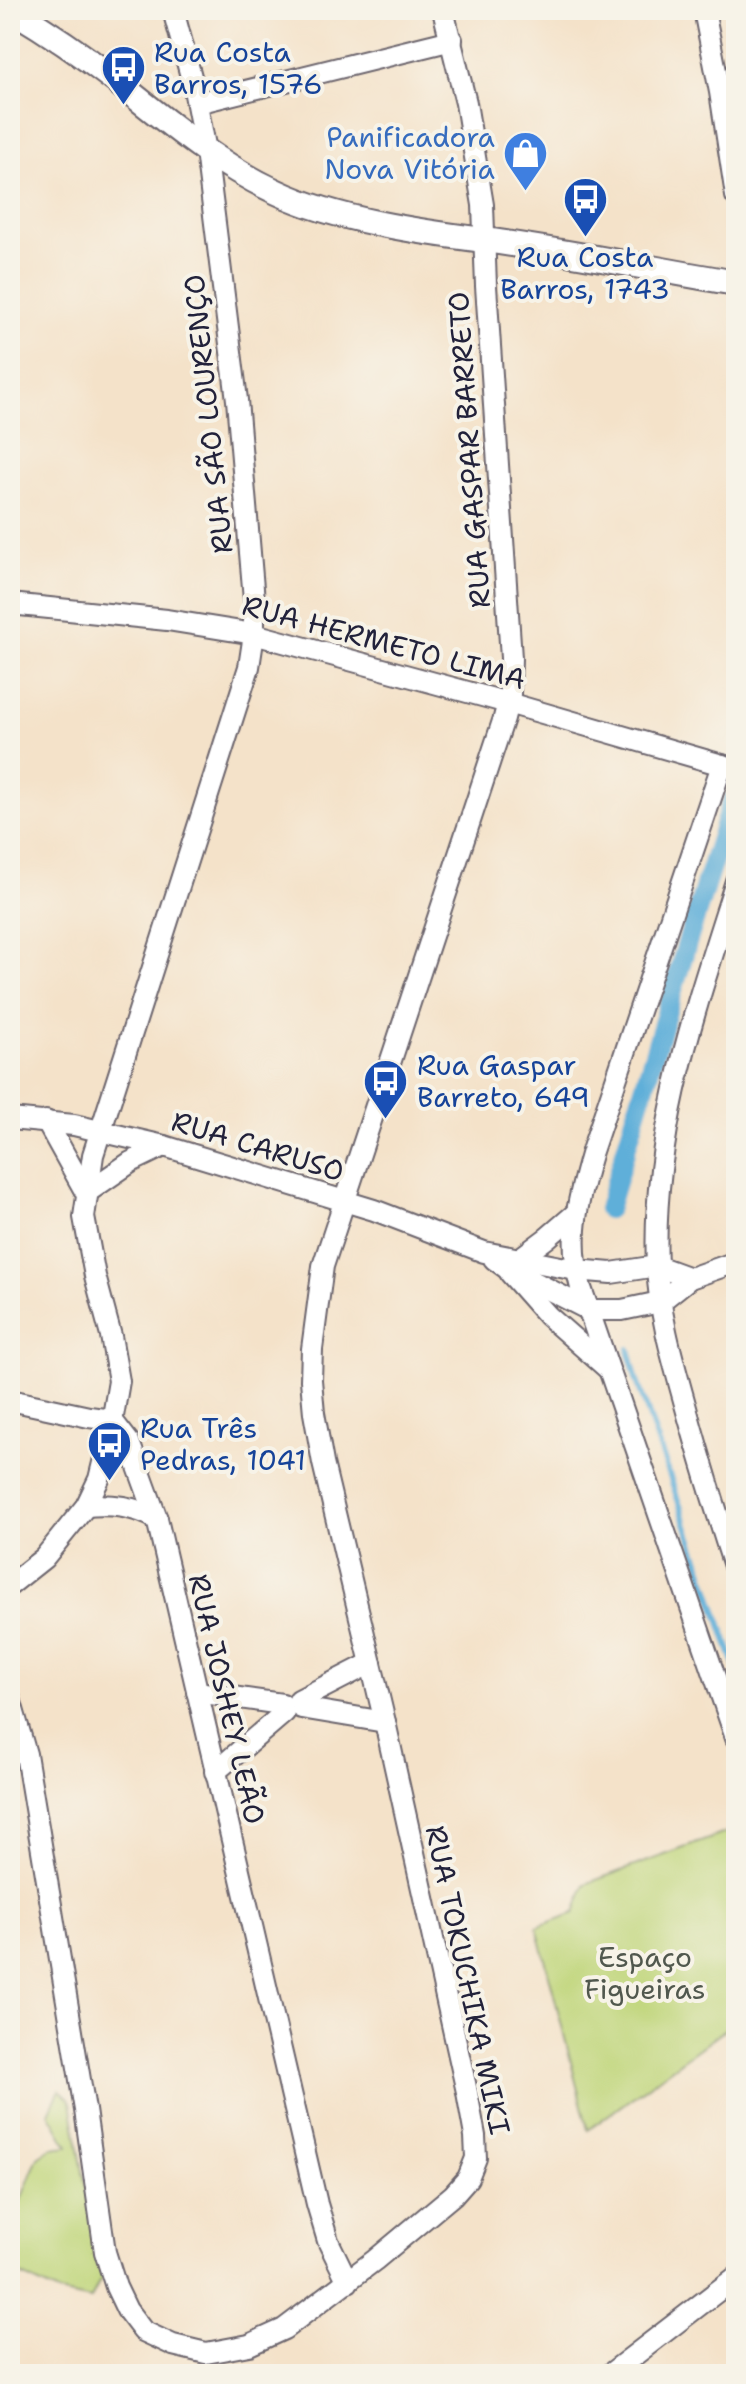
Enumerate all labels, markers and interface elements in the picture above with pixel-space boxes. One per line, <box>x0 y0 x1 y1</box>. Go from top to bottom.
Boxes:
place label: Rua Costa Barros, 1576 <box>154 33 323 103</box>
bus stop icon: Rua Costa Barros, 1576 <box>99 44 147 107</box>
place label: Panificadora Nova Vitória <box>324 118 495 188</box>
shop icon: Panificadora Nova Vitória <box>502 129 550 192</box>
bus stop icon: Rua Costa Barros, 1743 <box>561 176 609 239</box>
place label: Rua Costa Barros, 1743 <box>500 238 670 308</box>
street label: RUA SÃO LOURENÇO <box>174 272 242 556</box>
street label: RUA GASPAR BARRETO <box>439 291 499 609</box>
street label: RUA HERMETO LIMA <box>238 586 530 698</box>
place label: Rua Gaspar Barreto, 649 <box>417 1046 590 1116</box>
bus stop icon: Rua Gaspar Barreto, 649 <box>362 1057 410 1120</box>
street label: RUA CARUSO <box>167 1102 349 1190</box>
place label: Rua Três Pedras, 1041 <box>140 1409 306 1479</box>
bus stop icon: Rua Três Pedras, 1041 <box>85 1420 133 1483</box>
street label: RUA JOSHEY LEÃO <box>180 1570 274 1828</box>
street label: RUA TOKUCHIKA MIKI <box>417 1822 519 2138</box>
park label: Espaço Figueiras <box>584 1938 706 2008</box>

